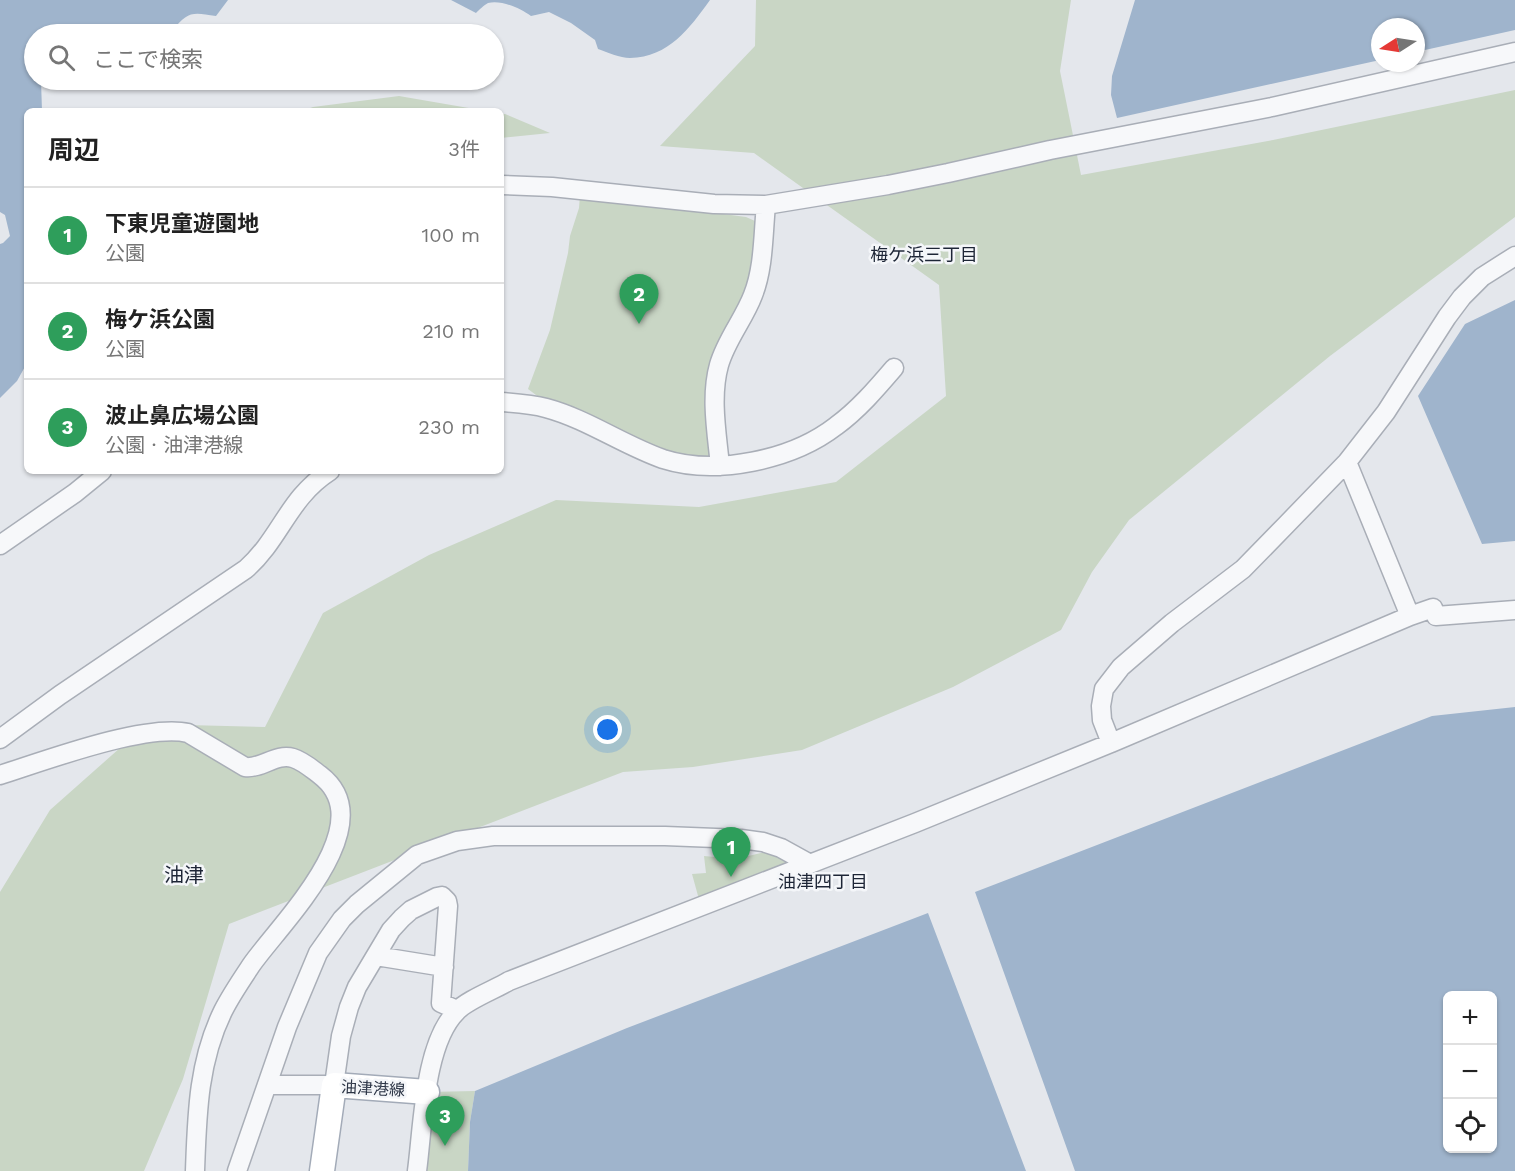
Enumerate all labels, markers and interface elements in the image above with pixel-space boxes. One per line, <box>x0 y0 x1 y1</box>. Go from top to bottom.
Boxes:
north arrow <box>1371 18 1425 72</box>
search box <box>24 24 504 90</box>
icon: search <box>45 41 78 74</box>
text: ここで検索 <box>93 47 203 72</box>
text: 周辺 <box>48 135 100 165</box>
text: 3件 <box>448 137 480 161</box>
text: 下東児童遊園地 <box>105 211 259 236</box>
text: 1 <box>63 223 72 247</box>
text: 100 m <box>421 223 480 247</box>
text: 公園 <box>105 241 145 265</box>
district label: 梅ケ浜三丁目 <box>870 244 978 265</box>
pin: 2 <box>620 274 658 324</box>
text: 梅ケ浜公園 <box>105 307 215 332</box>
text: 2 <box>62 319 73 343</box>
text: 210 m <box>422 319 480 343</box>
text: 公園 <box>105 337 145 361</box>
text: 波止鼻広場公園 <box>105 403 259 428</box>
text: 3 <box>62 415 73 439</box>
text: 230 m <box>418 415 480 439</box>
text: 公園 · 油津港線 <box>105 433 243 457</box>
your location <box>593 715 622 744</box>
pin: 1 <box>712 828 750 877</box>
district label: 油津 <box>164 863 204 887</box>
district label: 油津四丁目 <box>778 871 868 892</box>
map controls <box>1443 991 1497 1153</box>
button: + <box>1443 991 1497 1045</box>
button: − <box>1443 1045 1497 1099</box>
street label: 油津港線 <box>341 1077 405 1100</box>
pin: 3 <box>426 1096 464 1146</box>
button: locate <box>1443 1099 1497 1153</box>

